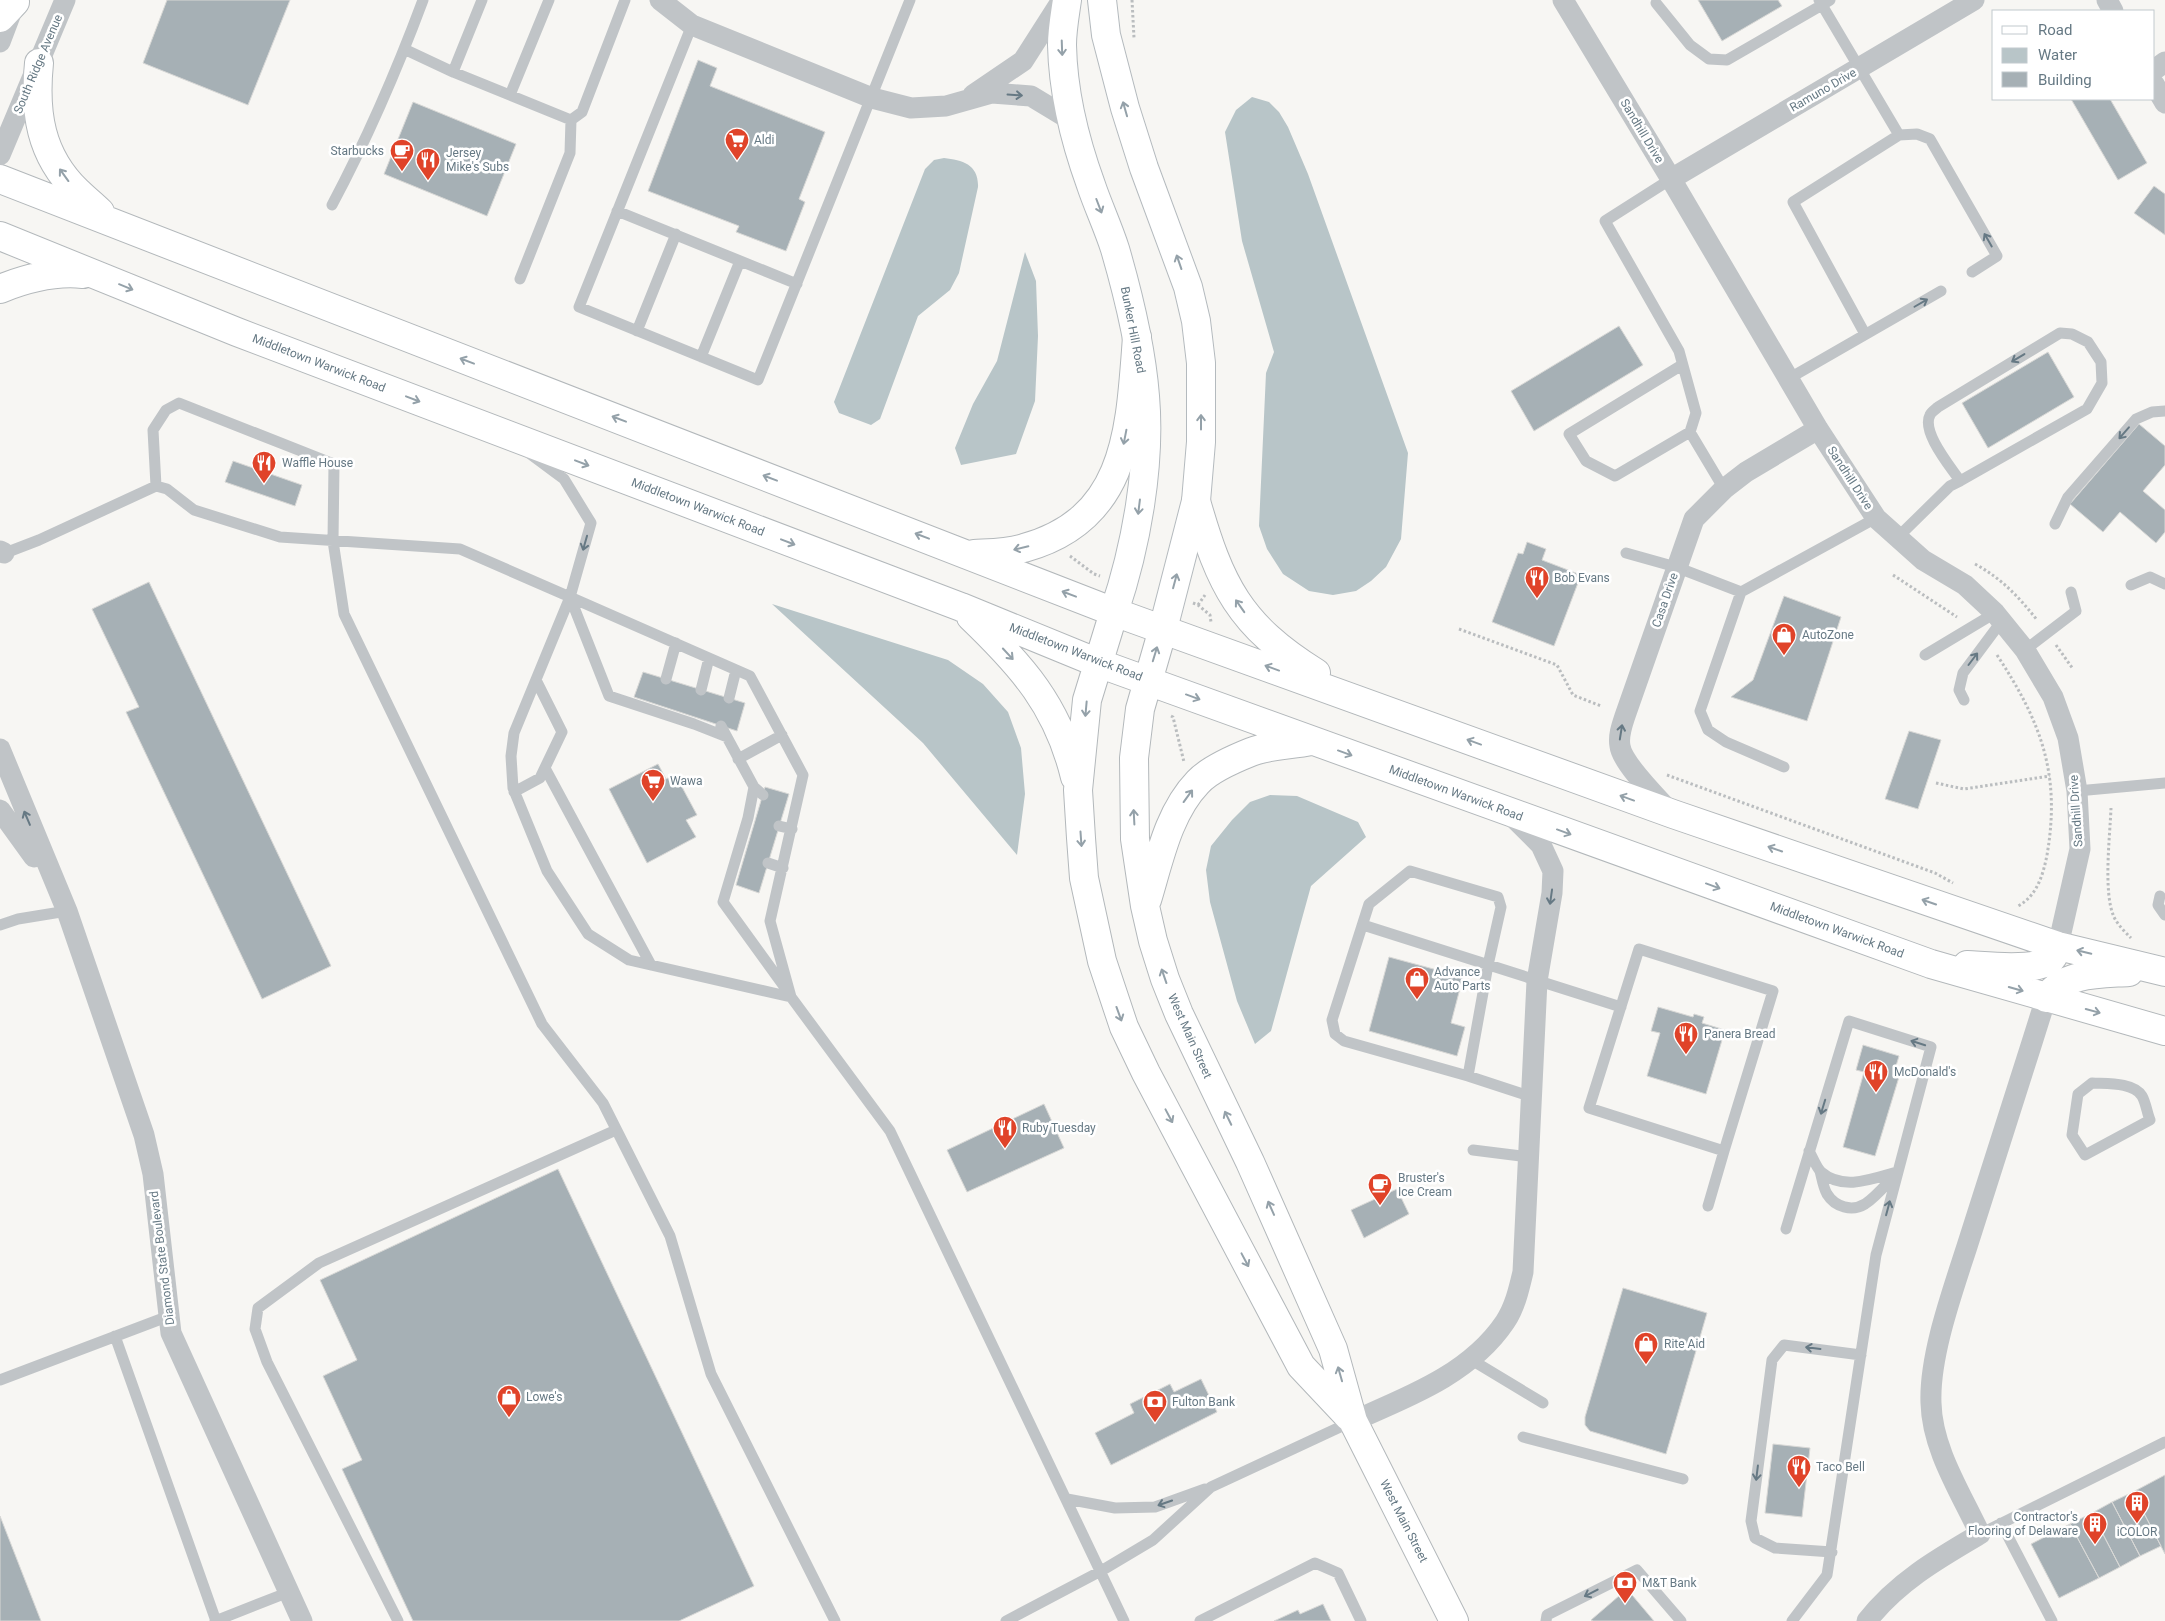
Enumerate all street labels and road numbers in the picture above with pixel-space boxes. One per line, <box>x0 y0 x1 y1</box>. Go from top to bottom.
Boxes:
street label: South Ridge Avenue <box>11 12 65 116</box>
street label: Ramuno Drive <box>1787 65 1859 115</box>
street label: Sandhill Drive <box>1617 96 1667 166</box>
street label: Bunker Hill Road <box>1118 286 1148 374</box>
street label: Middletown Warwick Road <box>250 331 388 395</box>
street label: Sandhill Drive <box>1824 444 1876 512</box>
street label: Middletown Warwick Road <box>629 475 767 539</box>
street label: Casa Drive <box>1649 571 1681 629</box>
street label: Middletown Warwick Road <box>1007 620 1145 684</box>
street label: Middletown Warwick Road <box>1387 762 1525 824</box>
street label: Sandhill Drive <box>2066 774 2086 848</box>
street label: Middletown Warwick Road <box>1768 899 1906 961</box>
street label: West Main Street <box>1165 992 1215 1081</box>
street label: Diamond State Boulevard <box>147 1190 177 1326</box>
street label: West Main Street <box>1377 1477 1431 1565</box>

